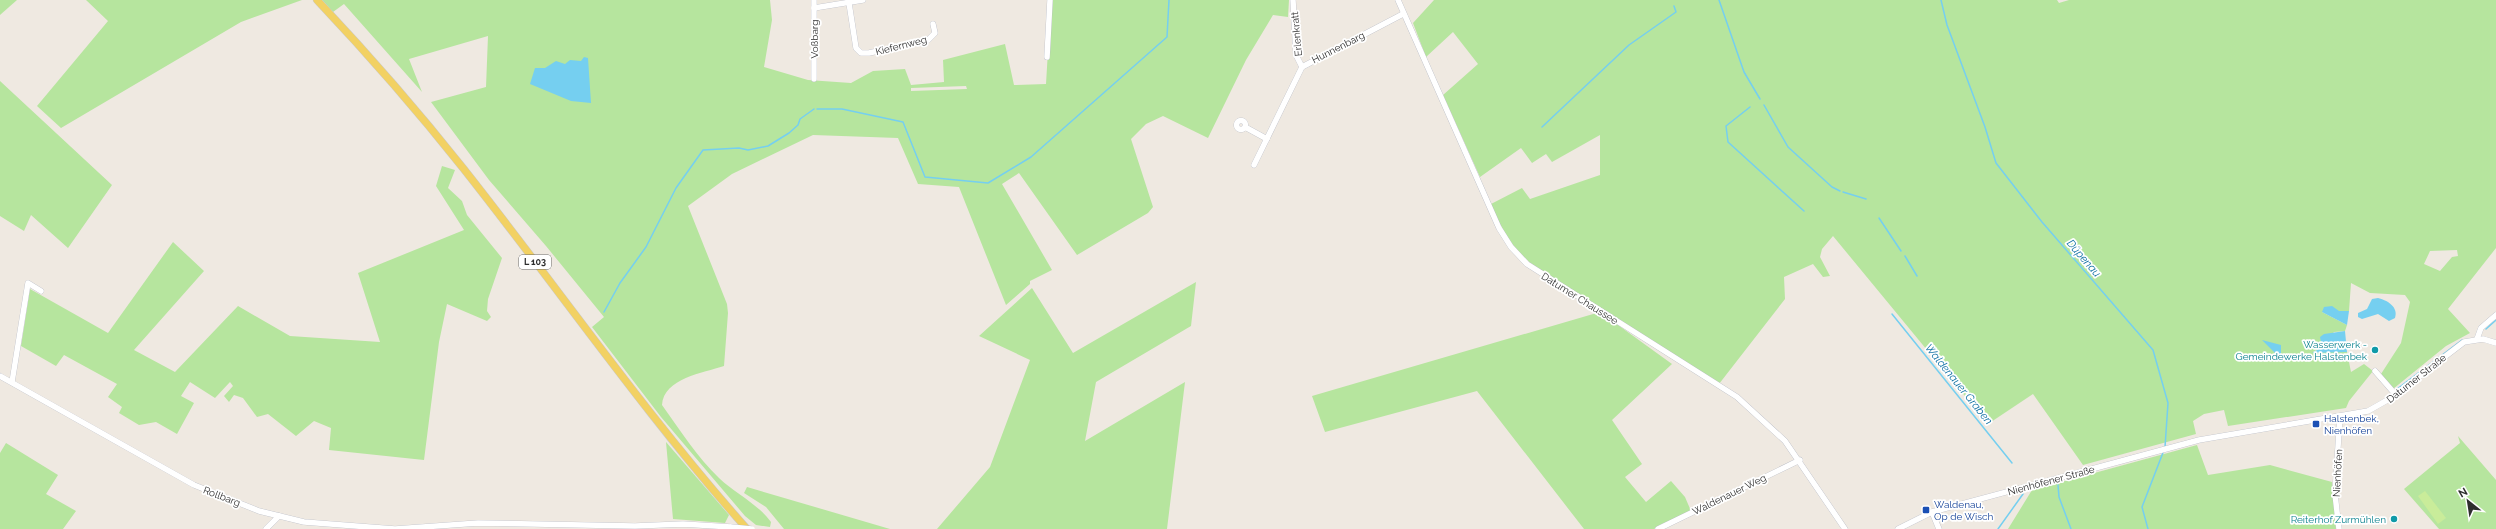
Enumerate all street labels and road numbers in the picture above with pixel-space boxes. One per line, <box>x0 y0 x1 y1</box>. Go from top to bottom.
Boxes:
street label: Erlenkratt <box>1289 10 1304 57</box>
street label: Voßbarg <box>809 20 820 58</box>
street label: Hunnenbarg <box>1310 29 1367 65</box>
street label: Kiefernweg <box>874 34 928 57</box>
road number: L 103 <box>519 255 551 269</box>
street label: Datumer Chaussee <box>1539 270 1620 327</box>
street label: Datumer Straße <box>2384 352 2448 405</box>
street label: Nienhöfen <box>2331 449 2344 497</box>
street label: Nienhöfener Straße <box>2006 464 2096 497</box>
street label: Waldenauer Weg <box>1691 472 1768 517</box>
street label: Rollbarg <box>202 484 242 509</box>

